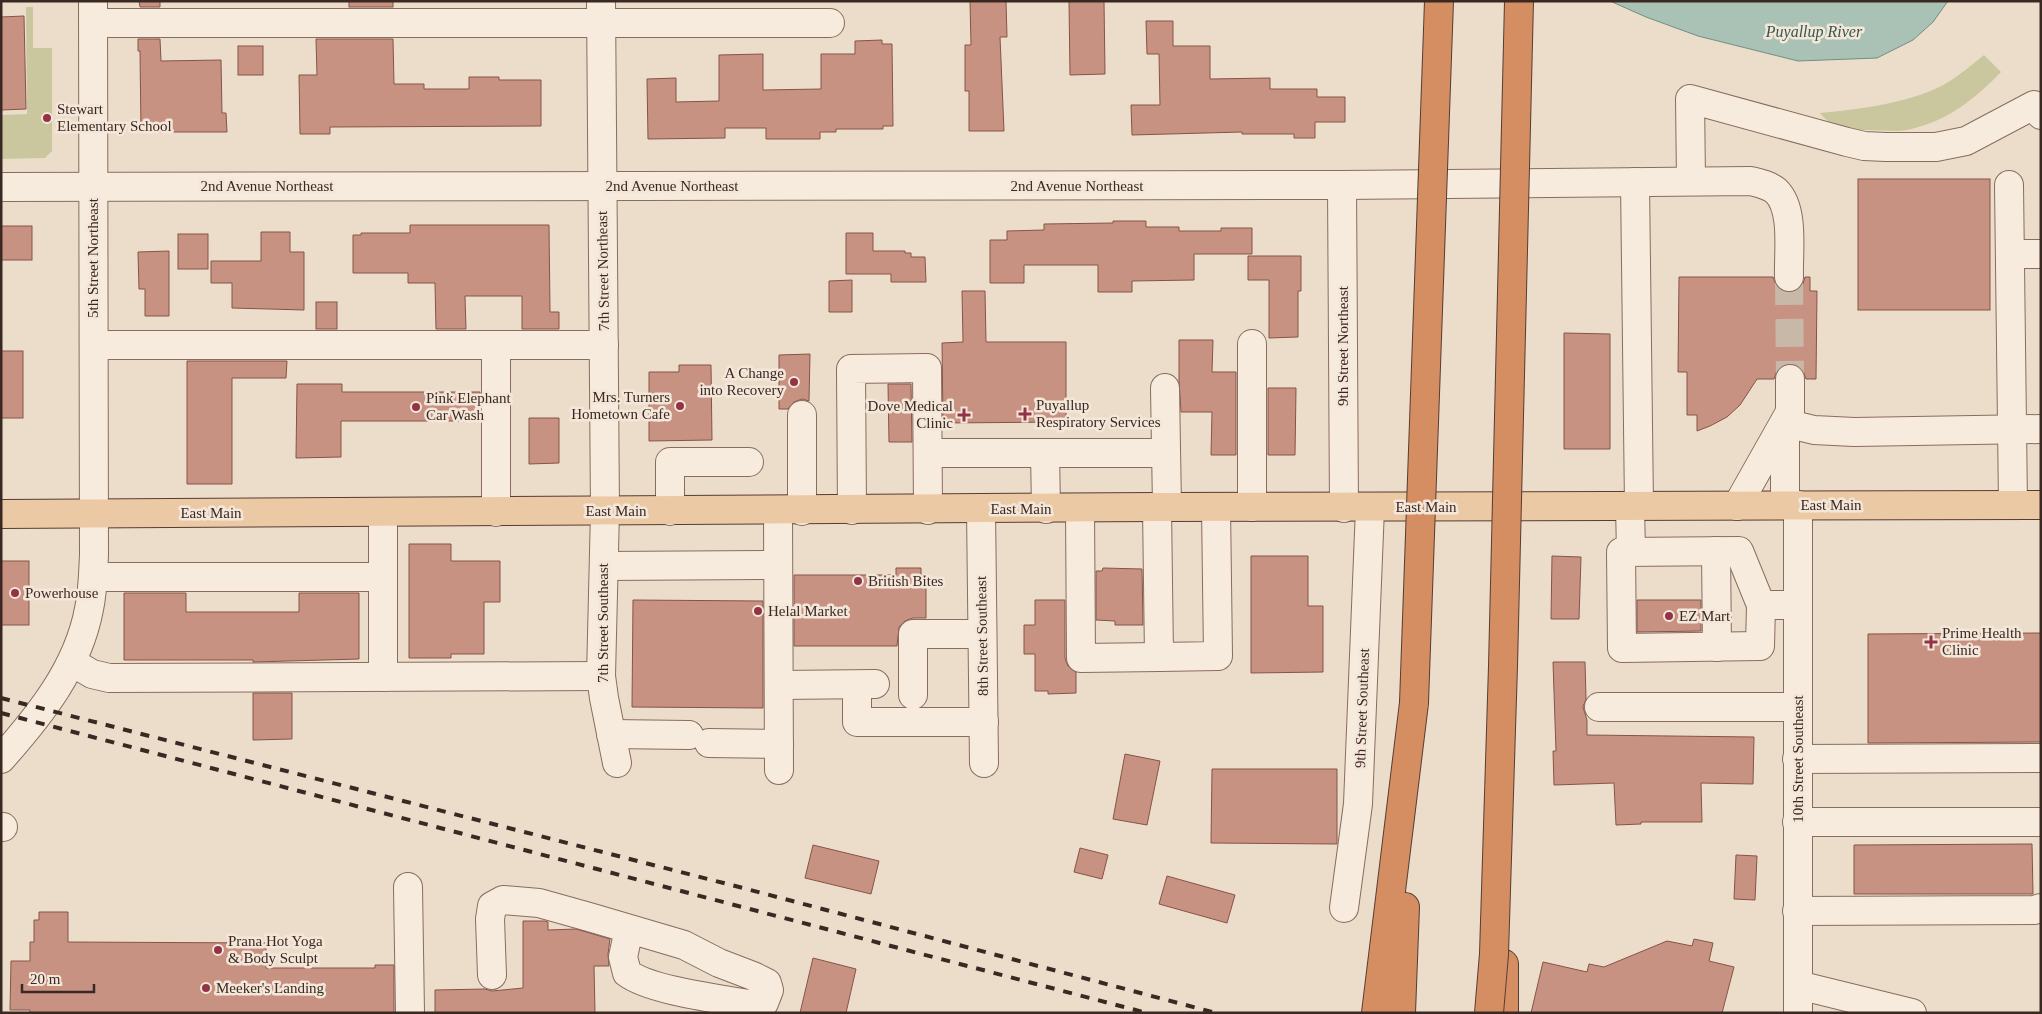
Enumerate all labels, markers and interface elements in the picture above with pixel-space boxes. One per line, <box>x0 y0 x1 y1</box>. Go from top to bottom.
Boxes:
water label: Puyallup River <box>1765 23 1863 41</box>
place label: Stewart Elementary School <box>57 101 172 134</box>
marker: Stewart Elementary School <box>41 112 53 124</box>
street label: 2nd Avenue Northeast <box>200 178 334 194</box>
street label: 2nd Avenue Northeast <box>605 178 739 194</box>
street label: 2nd Avenue Northeast <box>1010 178 1144 194</box>
street label: 5th Street Northeast <box>85 197 101 318</box>
street label: 7th Street Northeast <box>594 210 612 331</box>
street label: 9th Street Northeast <box>1335 285 1351 406</box>
place label: A Change into Recovery <box>699 365 784 398</box>
marker: A Change into Recovery <box>788 376 800 388</box>
place label: Mrs. Turners Hometown Cafe <box>571 389 670 422</box>
place label: Pink Elephant Car Wash <box>426 390 511 423</box>
place label: Puyallup Respiratory Services <box>1036 397 1161 430</box>
place label: Dove Medical Clinic <box>868 398 953 431</box>
marker: Mrs. Turners Hometown Cafe <box>674 400 686 412</box>
marker: Pink Elephant Car Wash <box>410 401 422 413</box>
marker: Puyallup Respiratory Services <box>1018 407 1032 421</box>
marker: Dove Medical Clinic <box>957 408 971 422</box>
street label: East Main <box>1800 497 1862 513</box>
street label: East Main <box>1395 499 1457 515</box>
street label: East Main <box>990 501 1052 517</box>
street label: East Main <box>585 503 647 519</box>
street label: East Main <box>180 505 242 521</box>
street label: 7th Street Southeast <box>595 562 611 683</box>
place label: British Bites <box>868 573 944 589</box>
marker: British Bites <box>852 575 864 587</box>
street label: 8th Street Southeast <box>973 575 991 696</box>
place label: Powerhouse <box>25 585 99 601</box>
marker: Powerhouse <box>9 587 21 599</box>
place label: Helal Market <box>768 603 848 619</box>
marker: Helal Market <box>752 605 764 617</box>
place label: EZ Mart <box>1679 608 1731 624</box>
marker: EZ Mart <box>1663 610 1675 622</box>
place label: Prime Health Clinic <box>1942 625 2022 658</box>
marker: Prime Health Clinic <box>1924 635 1938 649</box>
street label: 9th Street Southeast <box>1352 647 1372 768</box>
street label: 10th Street Southeast <box>1790 694 1806 823</box>
place label: Prana Hot Yoga & Body Sculpt <box>228 933 323 966</box>
marker: Prana Hot Yoga & Body Sculpt <box>212 944 224 956</box>
scale bar <box>22 962 95 994</box>
text: 20 m <box>30 971 61 987</box>
place label: Meeker's Landing <box>216 980 325 996</box>
marker: Meeker's Landing <box>200 982 212 994</box>

